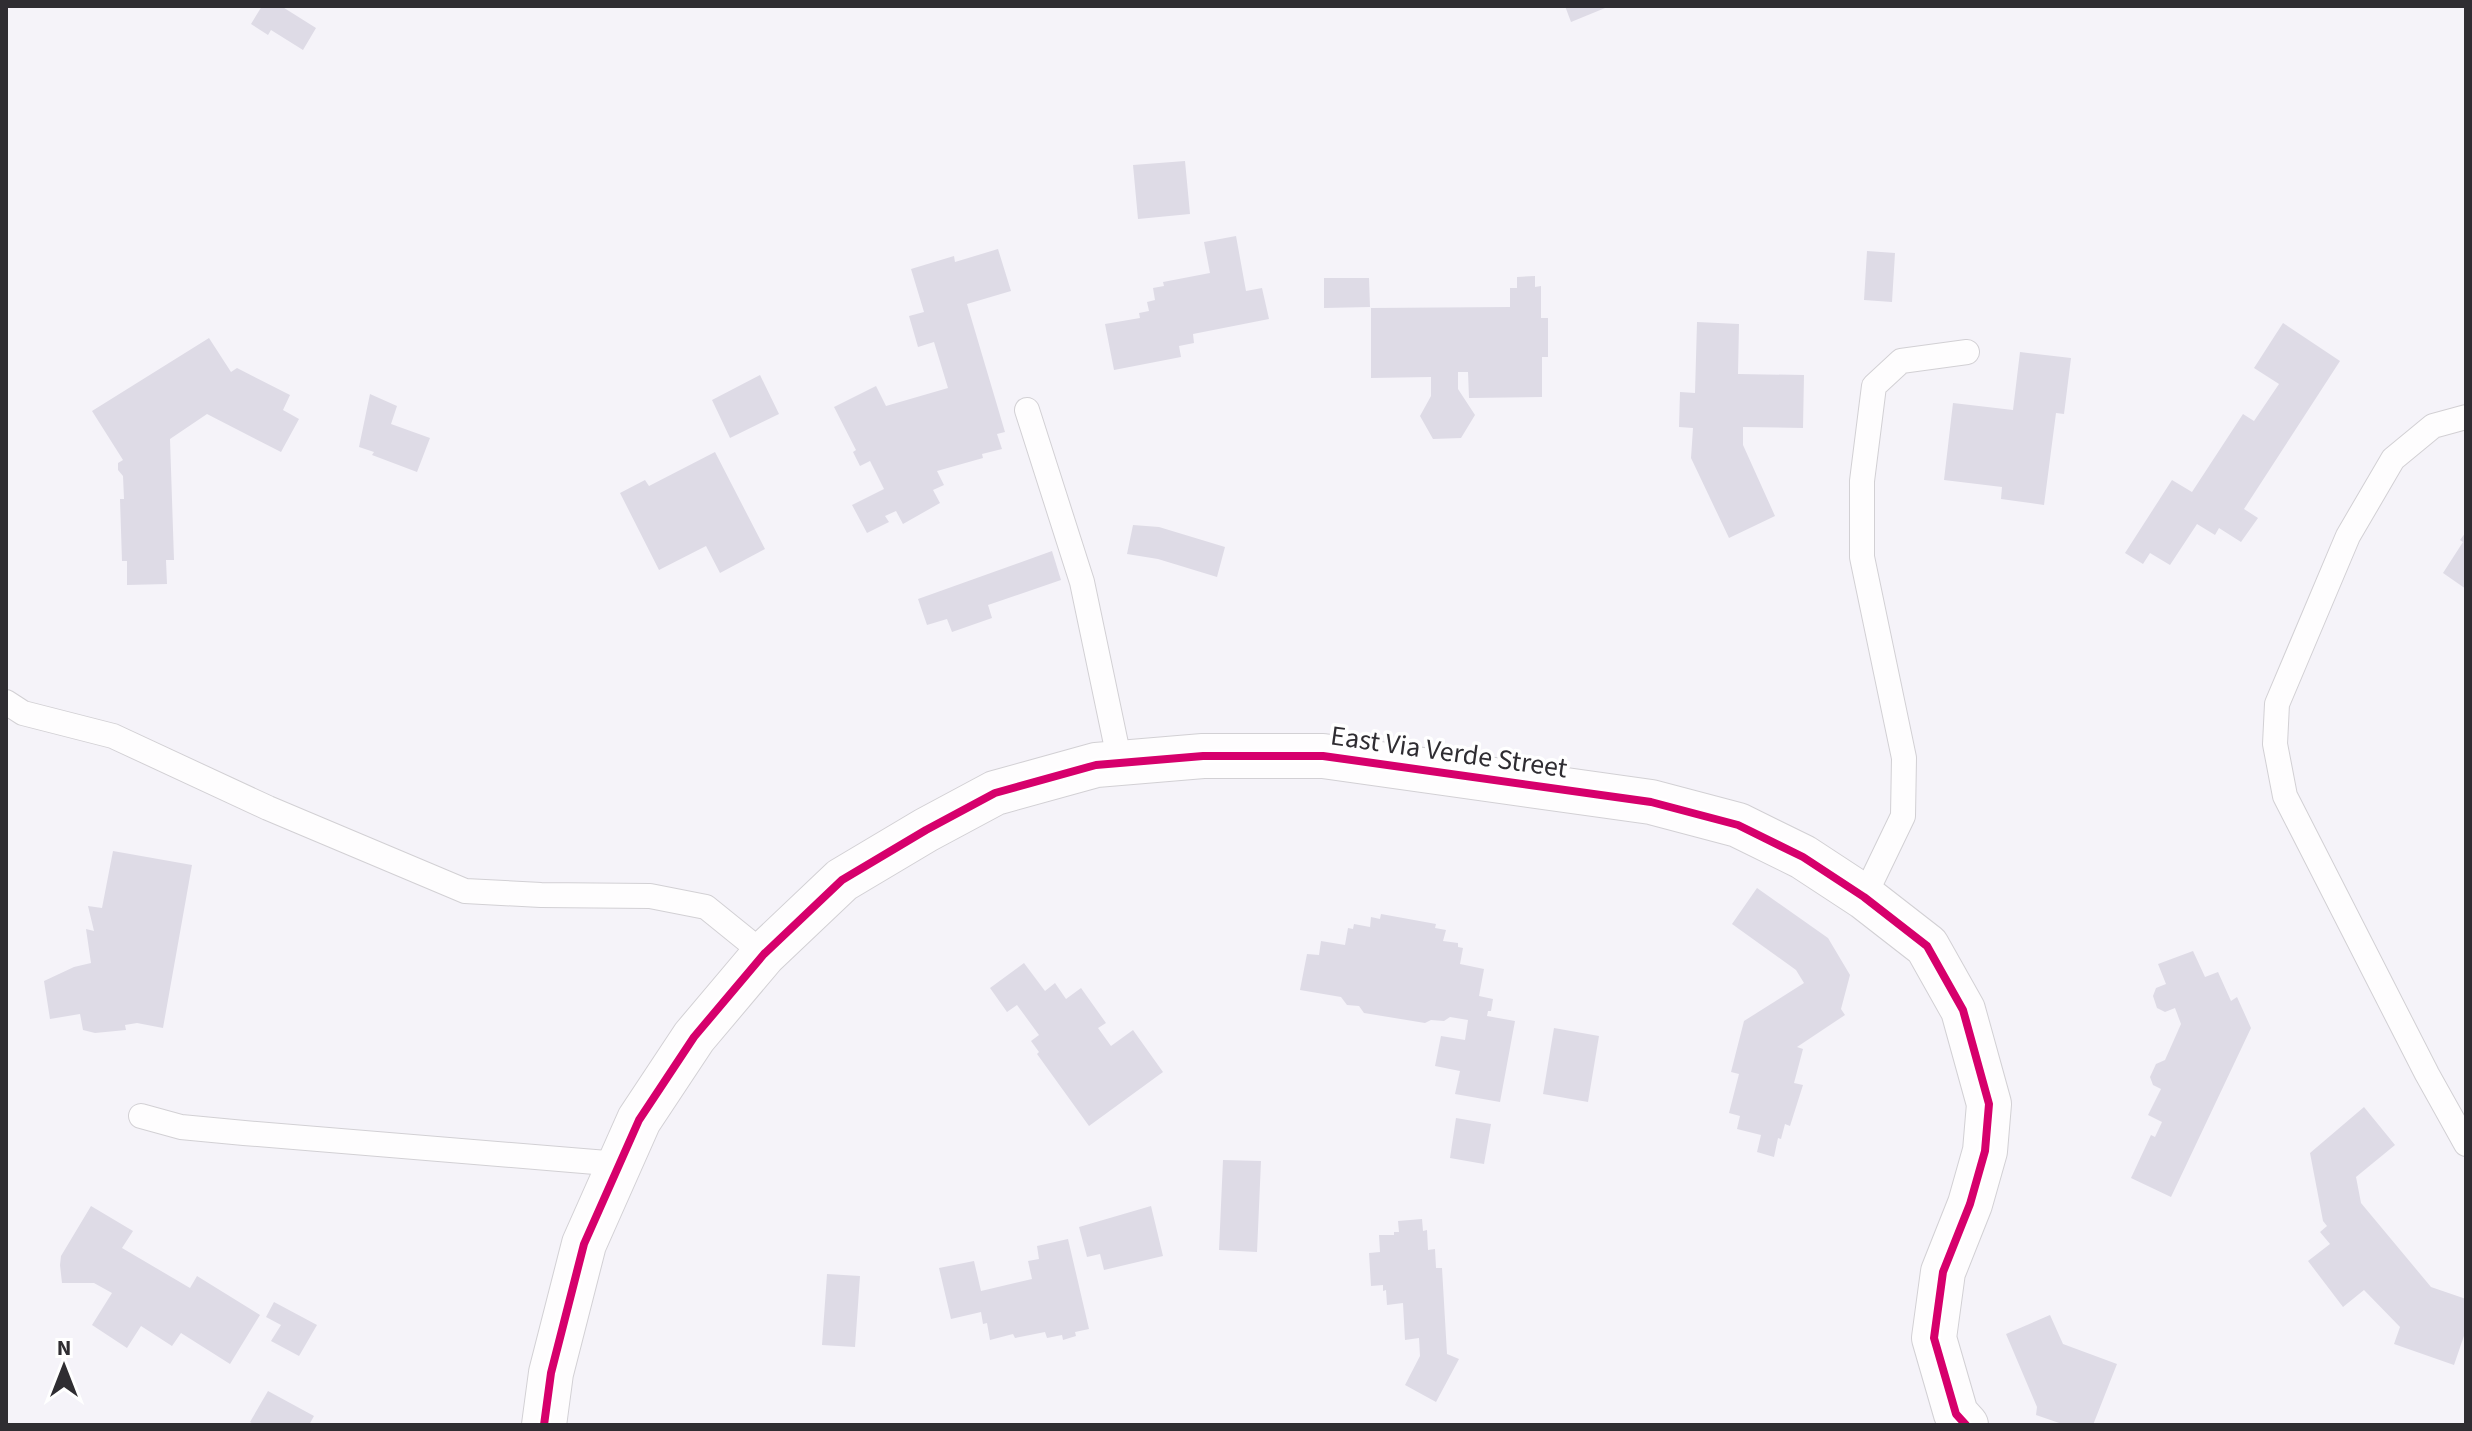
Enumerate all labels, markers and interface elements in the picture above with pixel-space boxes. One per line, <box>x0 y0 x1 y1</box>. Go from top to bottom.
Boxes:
street label: East Via Verde Street <box>1328 716 1570 788</box>
north arrow <box>24 1327 104 1407</box>
text: N <box>57 1332 71 1364</box>

